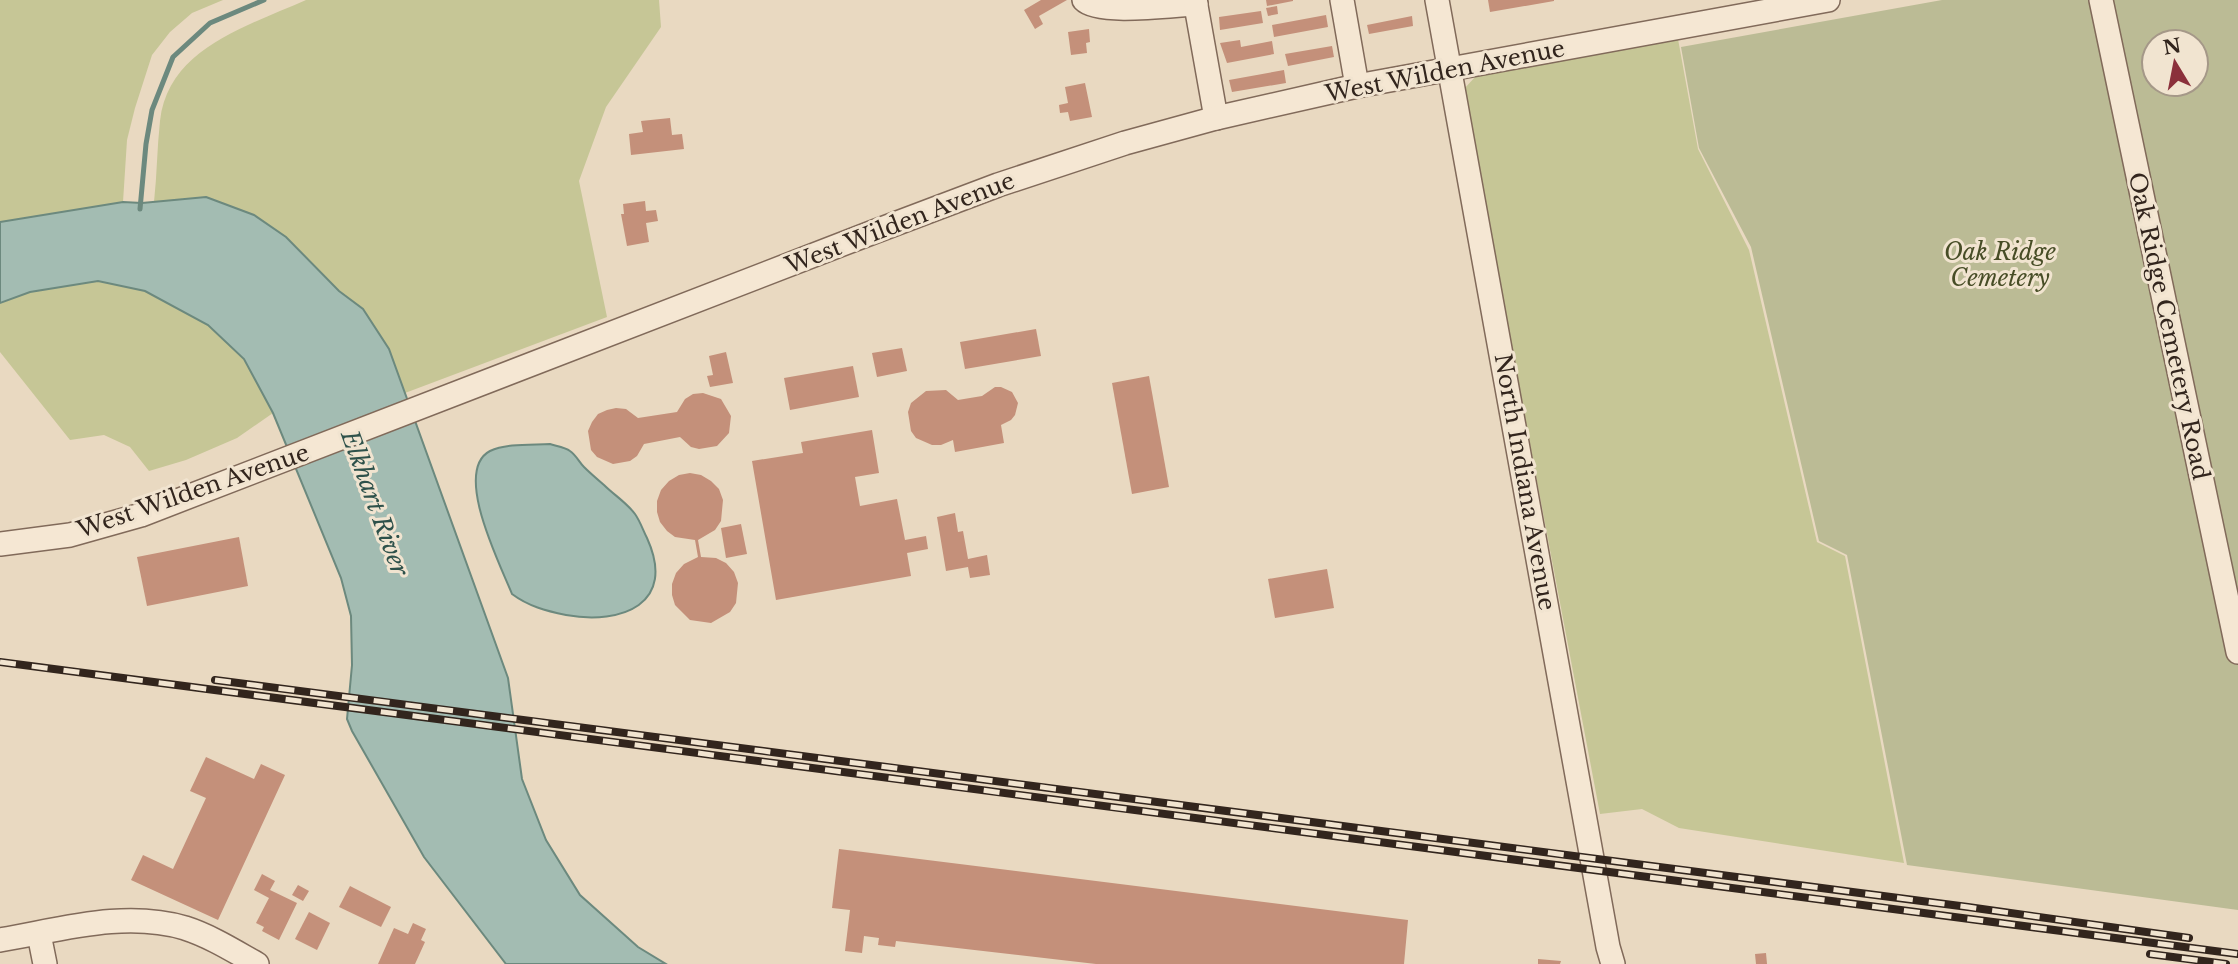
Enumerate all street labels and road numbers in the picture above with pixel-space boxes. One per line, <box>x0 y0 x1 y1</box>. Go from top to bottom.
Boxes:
street label: West Wilden Avenue <box>1322 34 1567 108</box>
street label: West Wilden Avenue <box>780 166 1019 280</box>
street label: Oak Ridge Cemetery Road <box>2123 170 2215 482</box>
street label: North Indiana Avenue <box>1489 351 1561 613</box>
street label: West Wilden Avenue <box>72 438 313 544</box>

